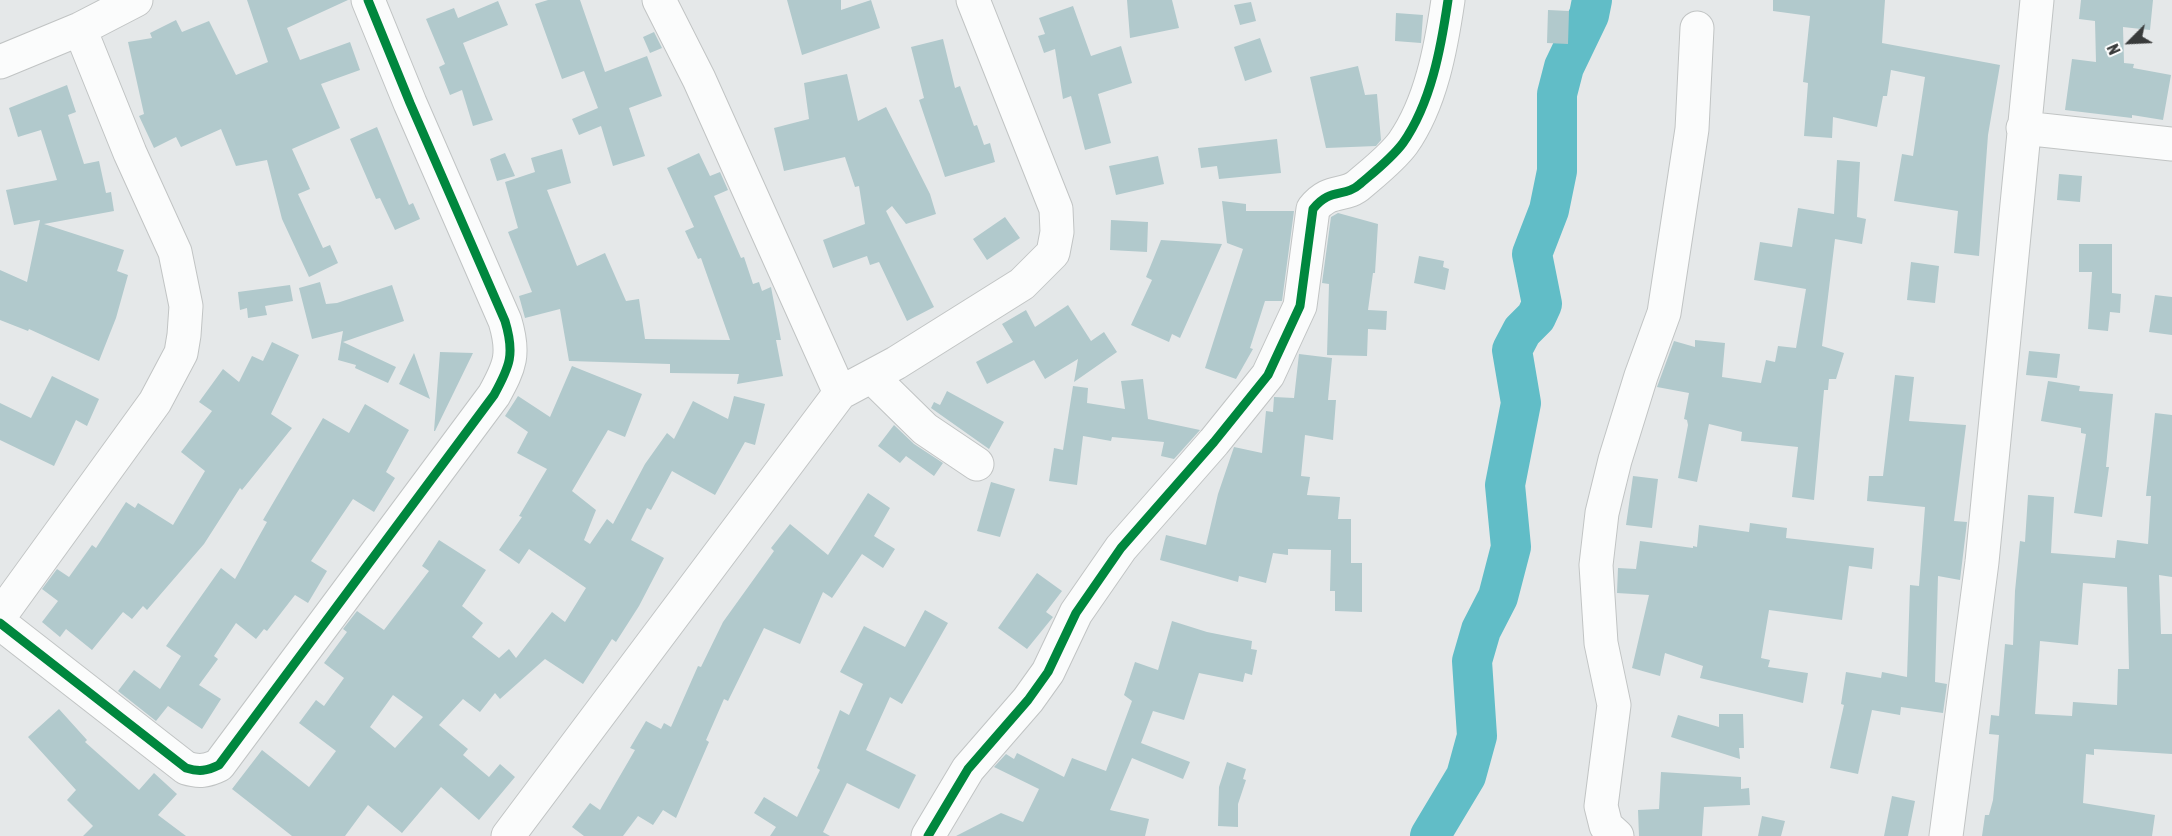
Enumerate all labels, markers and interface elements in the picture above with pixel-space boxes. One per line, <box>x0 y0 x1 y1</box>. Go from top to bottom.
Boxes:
north arrow <box>2100 12 2160 72</box>
text: N <box>2103 41 2124 57</box>

